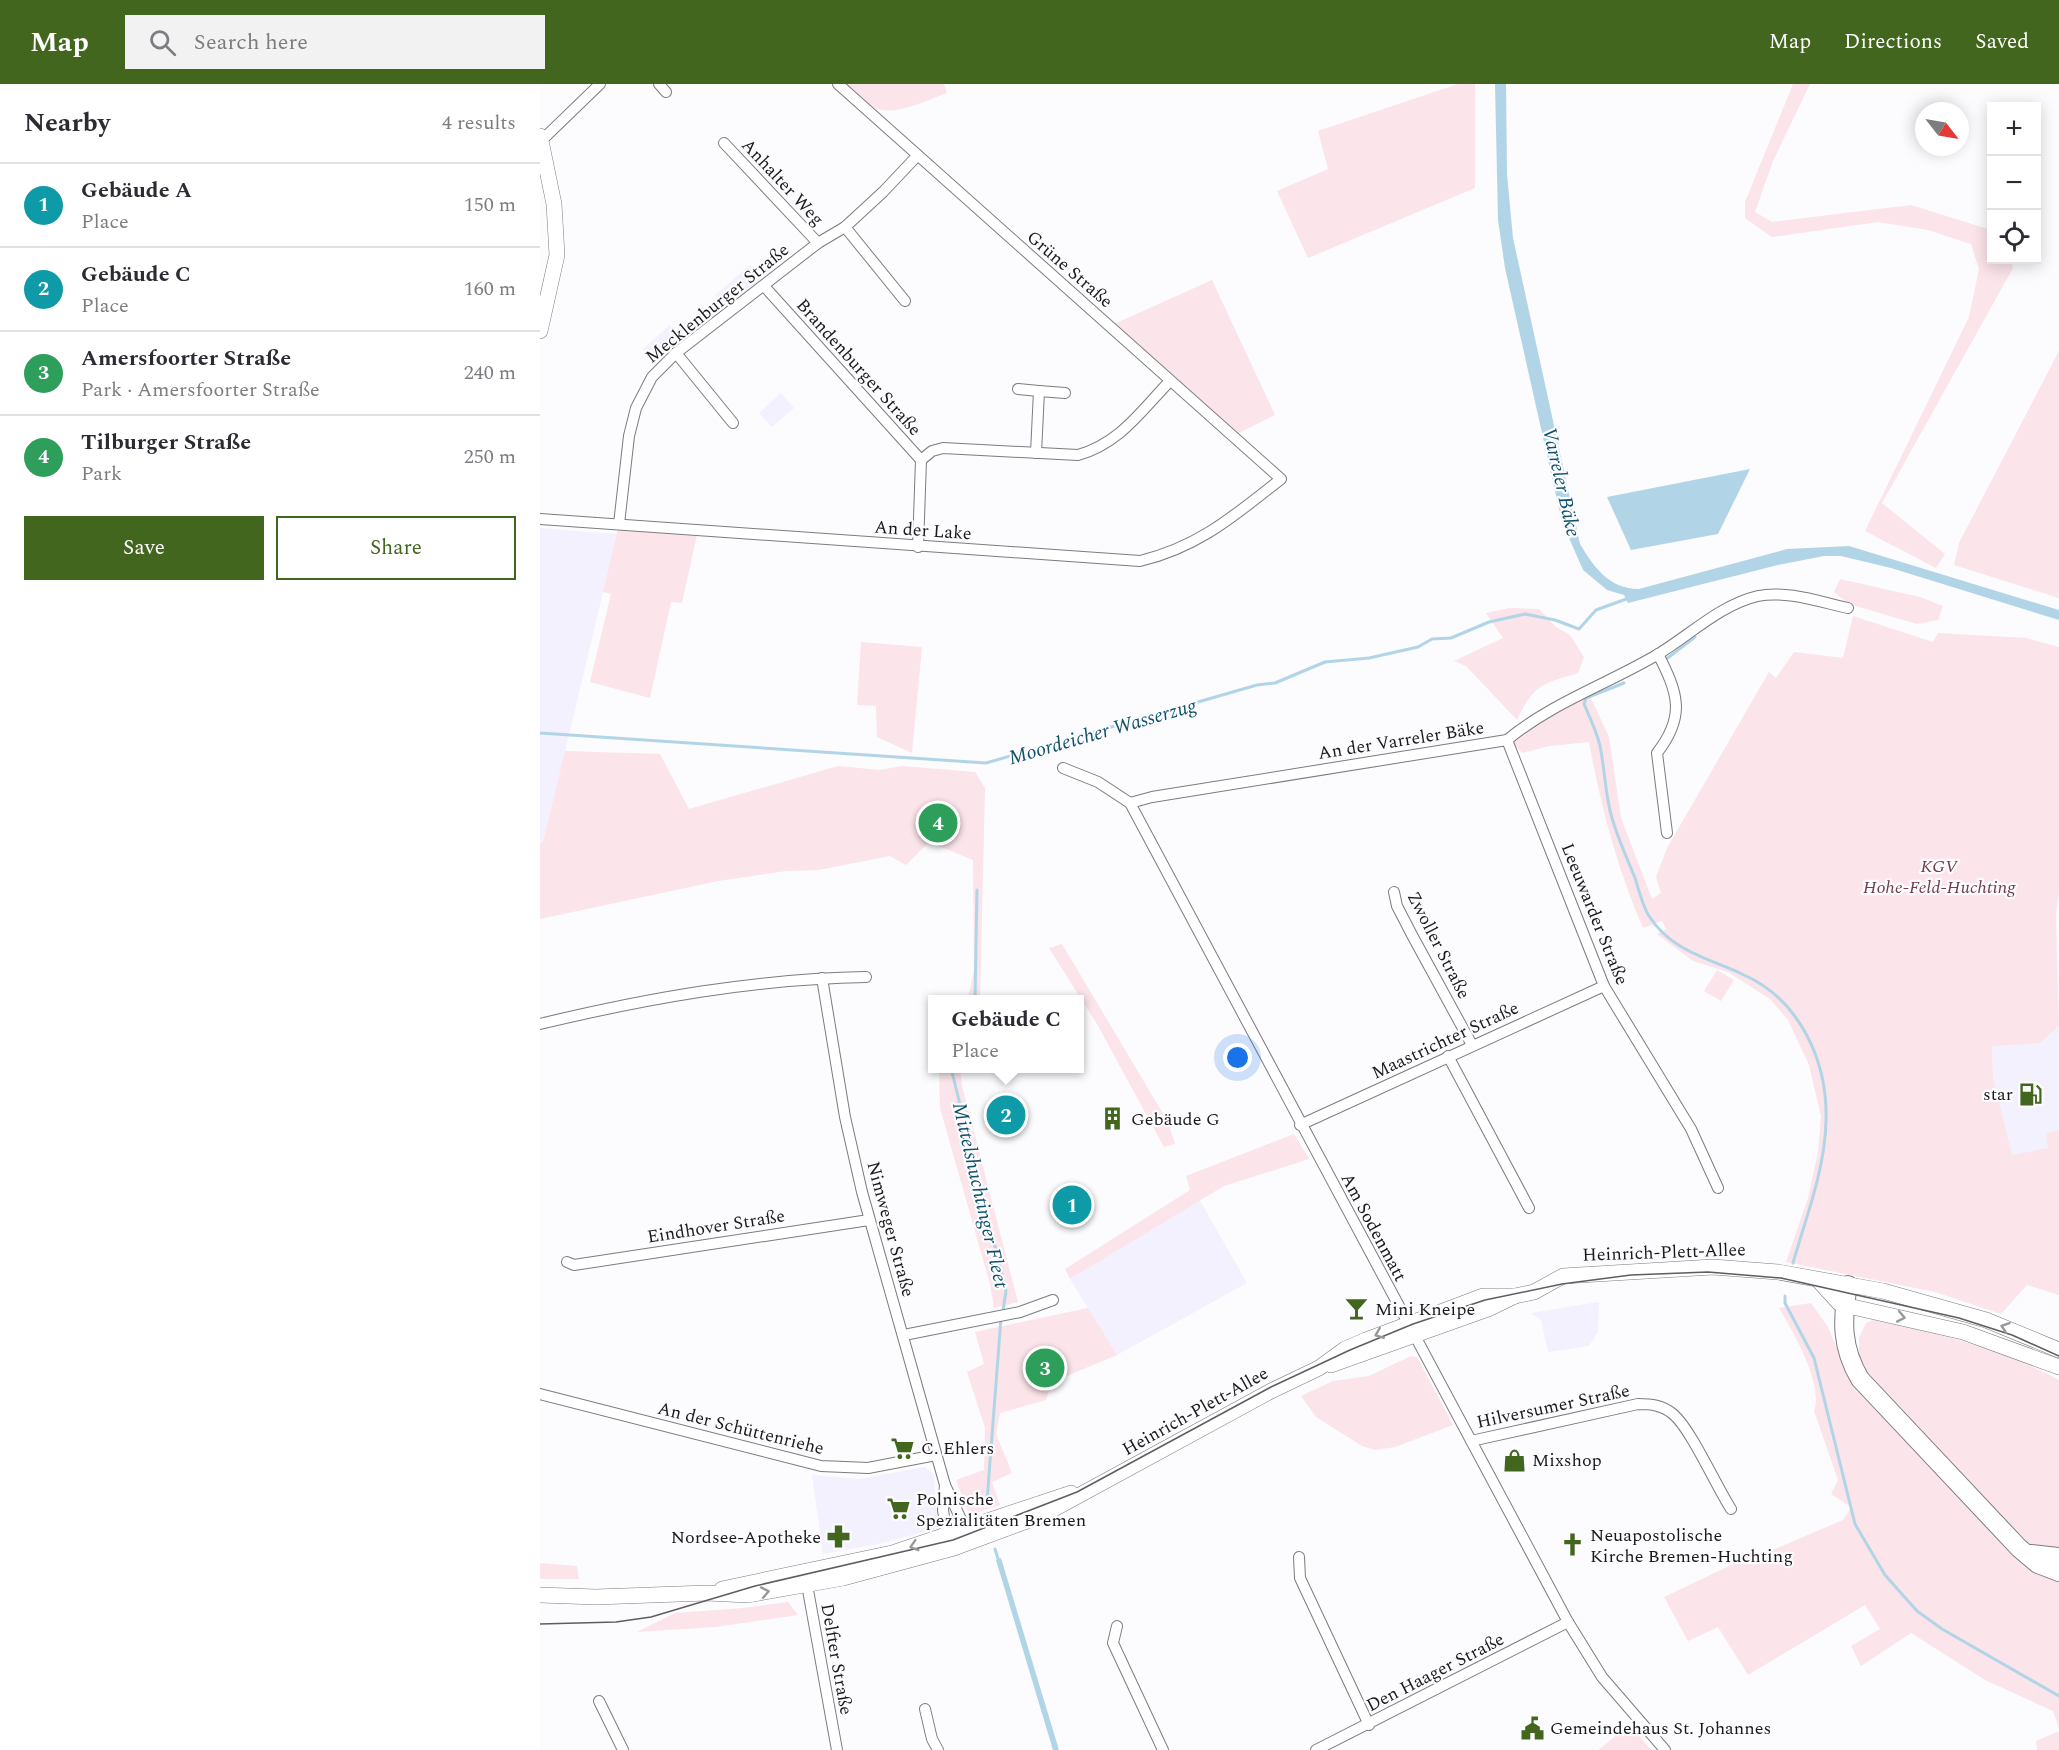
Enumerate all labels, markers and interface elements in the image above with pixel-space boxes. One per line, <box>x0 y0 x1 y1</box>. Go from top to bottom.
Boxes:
search box <box>125 15 545 69</box>
text: Map <box>30 21 89 64</box>
icon: search <box>146 26 179 59</box>
text: Search here <box>194 26 308 59</box>
text: Map <box>1769 26 1811 58</box>
text: Directions <box>1844 26 1942 58</box>
text: Saved <box>1975 26 2029 58</box>
north arrow <box>1915 102 1969 156</box>
map controls <box>1987 102 2041 264</box>
button: + <box>1987 102 2041 156</box>
text: Nearby <box>24 103 110 143</box>
text: 4 results <box>442 108 516 138</box>
street label: Anhalter Weg <box>735 133 830 232</box>
button: − <box>1987 156 2041 210</box>
text: Gebäude A <box>81 174 192 207</box>
text: 1 <box>38 190 49 220</box>
text: 150 m <box>464 190 516 220</box>
text: Place <box>81 207 129 237</box>
button: locate <box>1987 210 2041 264</box>
street label: Grüne Straße <box>1021 224 1119 315</box>
street label: Mecklenburger Straße <box>640 237 795 370</box>
text: Gebäude C <box>81 258 191 291</box>
text: 2 <box>38 274 49 304</box>
text: 160 m <box>464 274 516 304</box>
text: Place <box>81 291 129 321</box>
street label: Brandenburger Straße <box>789 293 928 442</box>
text: Amersfoorter Straße <box>81 342 291 375</box>
text: 3 <box>38 358 49 388</box>
text: 240 m <box>464 358 516 388</box>
text: Park · Amersfoorter Straße <box>81 375 320 405</box>
water label: Varreler Bäke <box>1534 425 1588 540</box>
text: Tilburger Straße <box>81 426 251 459</box>
text: 4 <box>38 442 49 472</box>
text: 250 m <box>464 442 516 472</box>
text: Park <box>81 459 122 489</box>
street label: An der Lake <box>873 514 972 547</box>
button: Save <box>24 516 264 580</box>
button: Share <box>276 516 516 580</box>
water label: Moordeicher Wasserzug <box>1005 690 1201 773</box>
street label: An der Varreler Bäke <box>1316 714 1486 767</box>
pin: 4 <box>918 800 958 846</box>
street label: Leeuwarder Straße <box>1554 839 1635 989</box>
park label: KGV Hohe-Feld-Huchting <box>1863 853 2016 901</box>
street label: Zwoller Straße <box>1400 887 1477 1004</box>
street label: Maastrichter Straße <box>1367 994 1523 1086</box>
popup <box>928 995 1084 1073</box>
text: Gebäude C <box>951 1003 1061 1036</box>
text: Place <box>951 1036 999 1066</box>
your location <box>1223 1043 1252 1072</box>
place label: star <box>1983 1081 2013 1108</box>
fuel station icon: star <box>2018 1081 2044 1107</box>
pin: 2 <box>986 1092 1026 1138</box>
water label: Mittelshuchtinger Fleet <box>944 1099 1016 1292</box>
building icon: Gebäude G <box>1100 1106 1126 1132</box>
place label: Gebäude G <box>1131 1106 1220 1133</box>
street label: Nimweger Straße <box>859 1158 922 1300</box>
street label: Am Sodenmatt <box>1334 1168 1414 1286</box>
pin: 1 <box>1052 1182 1092 1228</box>
street label: Eindhover Straße <box>645 1202 787 1251</box>
street label: Heinrich-Plett-Allee <box>1582 1236 1746 1269</box>
bar icon: Mini Kneipe <box>1344 1296 1370 1322</box>
place label: Mini Kneipe <box>1375 1296 1475 1323</box>
one-way arrow <box>1896 1310 1906 1323</box>
one-way arrow <box>2001 1321 2011 1334</box>
one-way arrow <box>1375 1327 1385 1340</box>
pin: 3 <box>1026 1346 1064 1390</box>
street label: Heinrich-Plett-Allee <box>1117 1360 1273 1463</box>
street label: Hilversumer Straße <box>1474 1377 1632 1436</box>
street label: An der Schüttenriehe <box>655 1395 827 1462</box>
supermarket icon: C. Ehlers <box>890 1435 916 1461</box>
place label: C. Ehlers <box>921 1435 994 1462</box>
shop icon: Mixshop <box>1501 1447 1527 1473</box>
place label: Mixshop <box>1532 1447 1602 1474</box>
place label: Polnische Spezialitäten Bremen <box>916 1486 1086 1534</box>
supermarket icon: Polnische Spezialitäten Bremen <box>885 1496 911 1522</box>
place label: Neuapostolische Kirche Bremen-Huchting <box>1590 1522 1793 1570</box>
place label: Nordsee-Apotheke <box>671 1524 821 1551</box>
pharmacy icon: Nordsee-Apotheke <box>826 1524 852 1550</box>
church icon: Neuapostolische Kirche Bremen-Huchting <box>1559 1532 1585 1558</box>
one-way arrow <box>909 1539 920 1551</box>
one-way arrow <box>760 1586 770 1599</box>
street label: Delfter Straße <box>813 1601 860 1717</box>
street label: Den Haager Straße <box>1361 1626 1509 1719</box>
public building icon: Gemeindehaus St. Johannes <box>1519 1715 1545 1741</box>
place label: Gemeindehaus St. Johannes <box>1550 1715 1771 1742</box>

